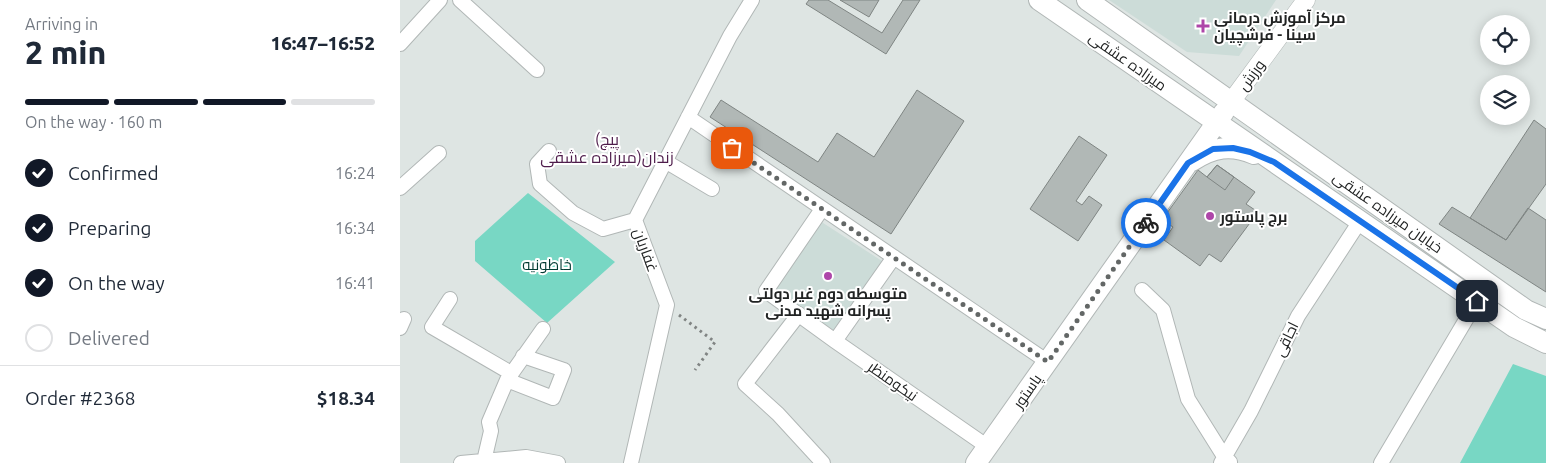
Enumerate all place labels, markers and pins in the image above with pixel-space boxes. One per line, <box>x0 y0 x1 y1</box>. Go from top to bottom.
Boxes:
place label: مرکز آموزش درمانی سینا - فرشچیان <box>1214 9 1346 46</box>
marker: مرکز آموزش درمانی سینا - فرشچیان <box>1196 19 1210 33</box>
pin <box>711 127 753 169</box>
place label: برج پاستور <box>1219 208 1287 228</box>
marker: برج پاستور <box>1204 210 1216 222</box>
marker: متوسطه دوم غیر دولتی پسرانه شهید مدنی <box>822 270 834 282</box>
pin <box>1456 280 1498 322</box>
place label: متوسطه دوم غیر دولتی پسرانه شهید مدنی <box>749 285 907 322</box>

